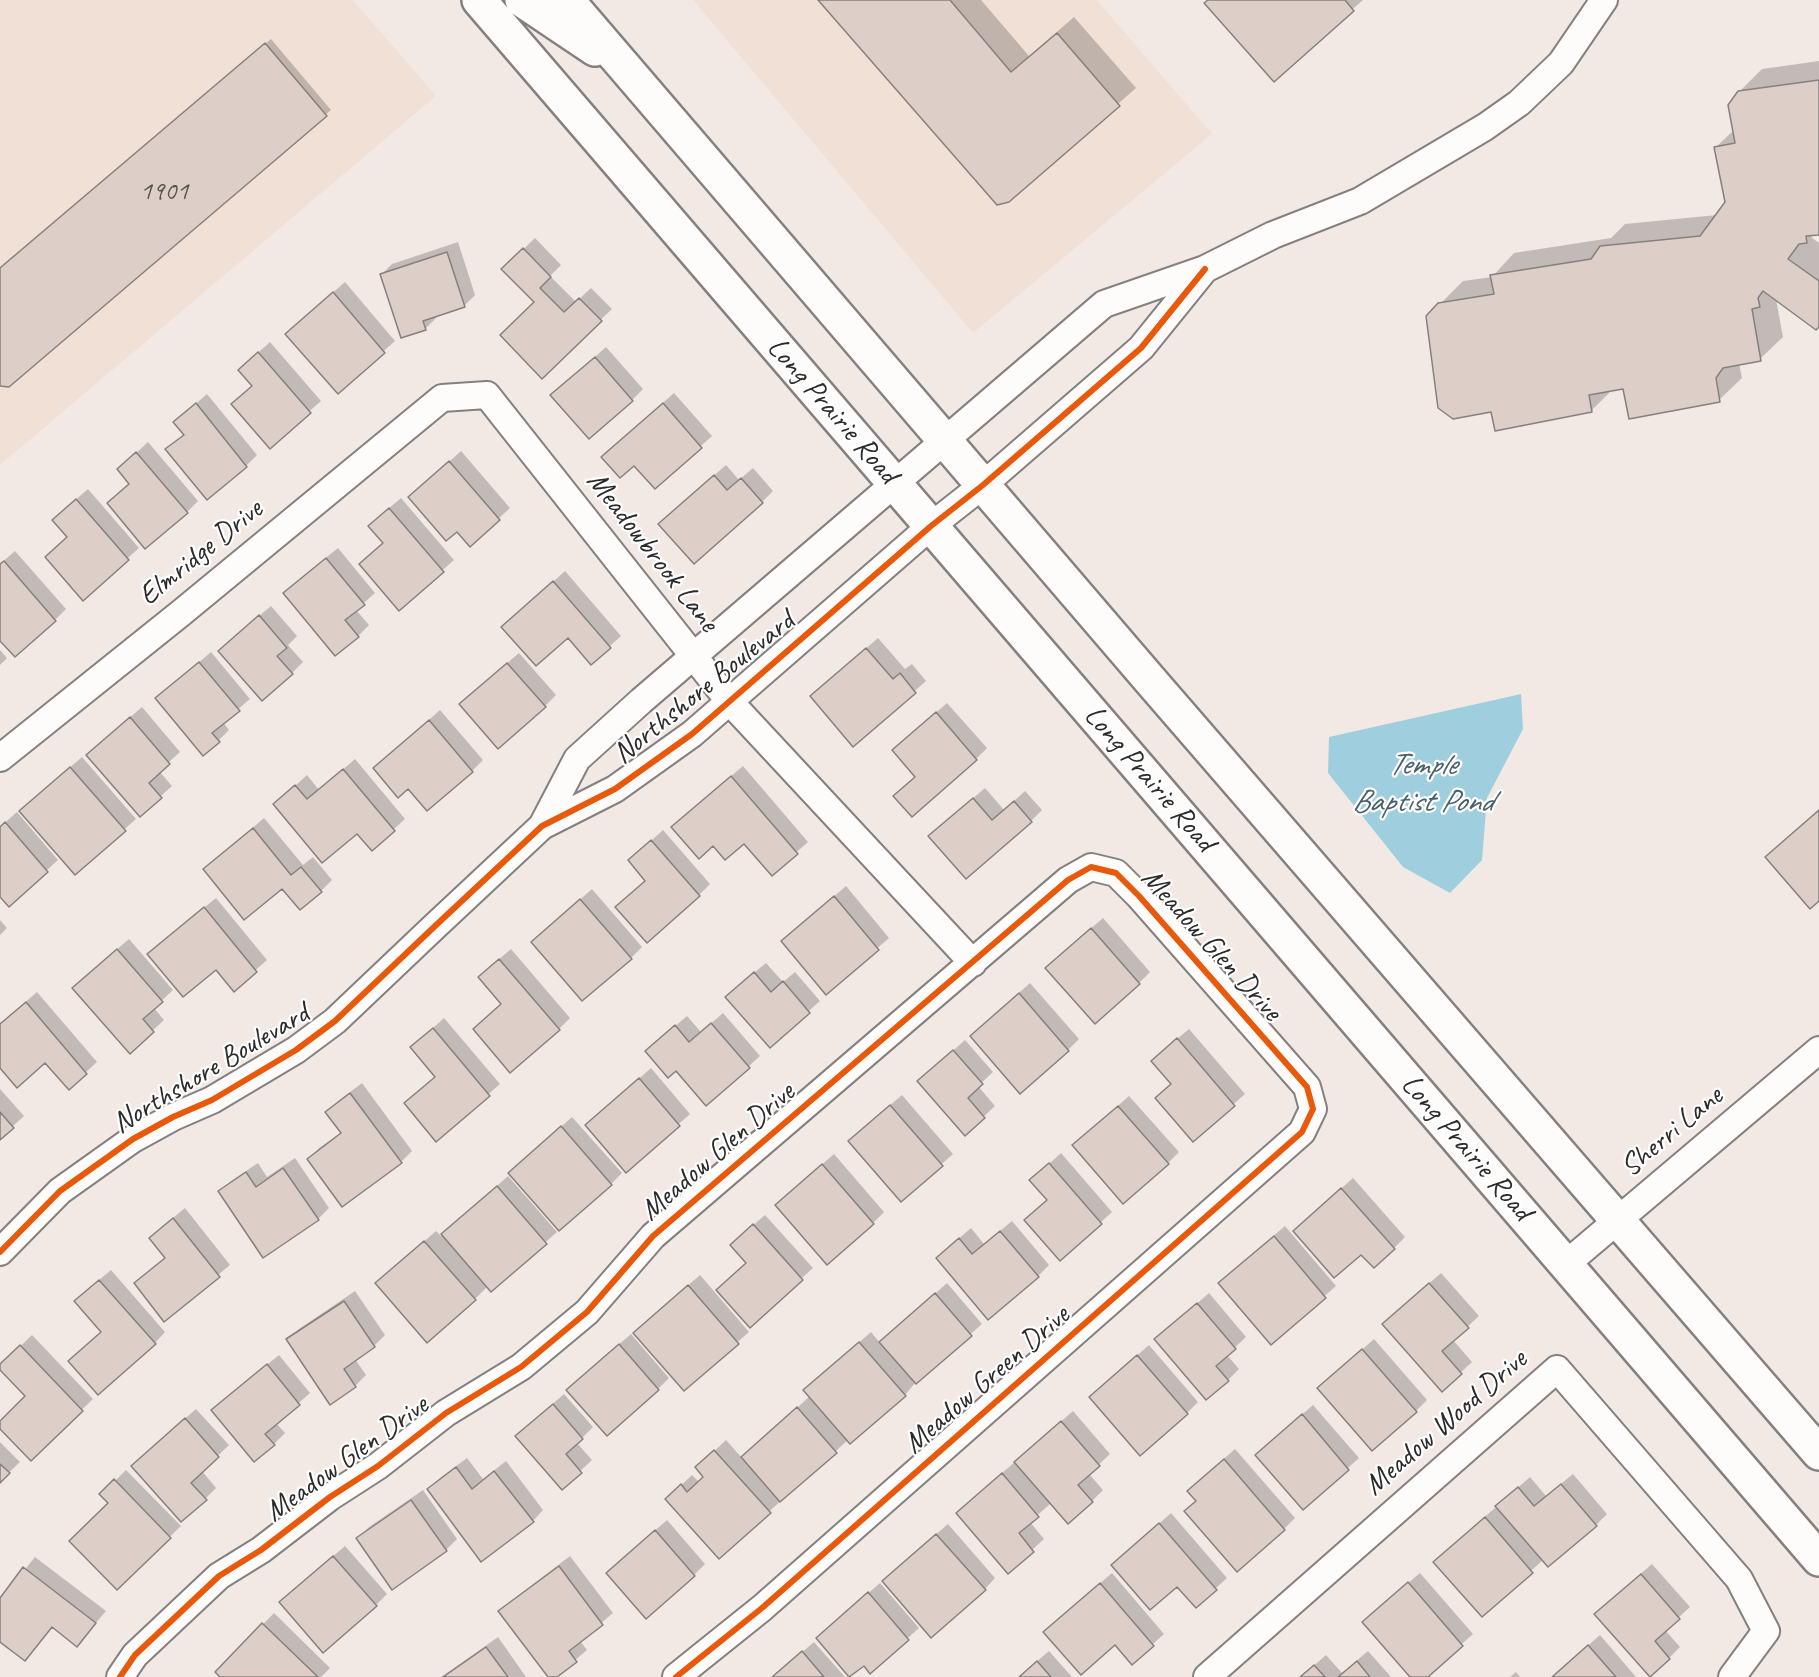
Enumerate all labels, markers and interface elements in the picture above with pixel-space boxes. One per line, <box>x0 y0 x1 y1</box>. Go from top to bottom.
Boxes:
house number: 1901 <box>140 176 188 208</box>
street label: Long Prairie Road <box>759 331 905 491</box>
street label: Meadowbrook Lane <box>578 465 726 639</box>
street label: Elmridge Drive <box>132 492 270 614</box>
street label: Northshore Boulevard <box>606 604 802 772</box>
street label: Long Prairie Road <box>1076 699 1222 859</box>
water label: Temple Baptist Pond <box>1352 747 1492 822</box>
street label: Meadow Glen Drive <box>1133 861 1289 1029</box>
street label: Northshore Boulevard <box>106 996 316 1142</box>
street label: Long Prairie Road <box>1393 1068 1539 1228</box>
street label: Meadow Glen Drive <box>633 1075 803 1229</box>
street label: Sherri Lane <box>1614 1079 1730 1185</box>
street label: Meadow Green Drive <box>897 1298 1077 1462</box>
street label: Meadow Wood Drive <box>1357 1342 1535 1504</box>
street label: Meadow Glen Drive <box>258 1388 436 1530</box>

